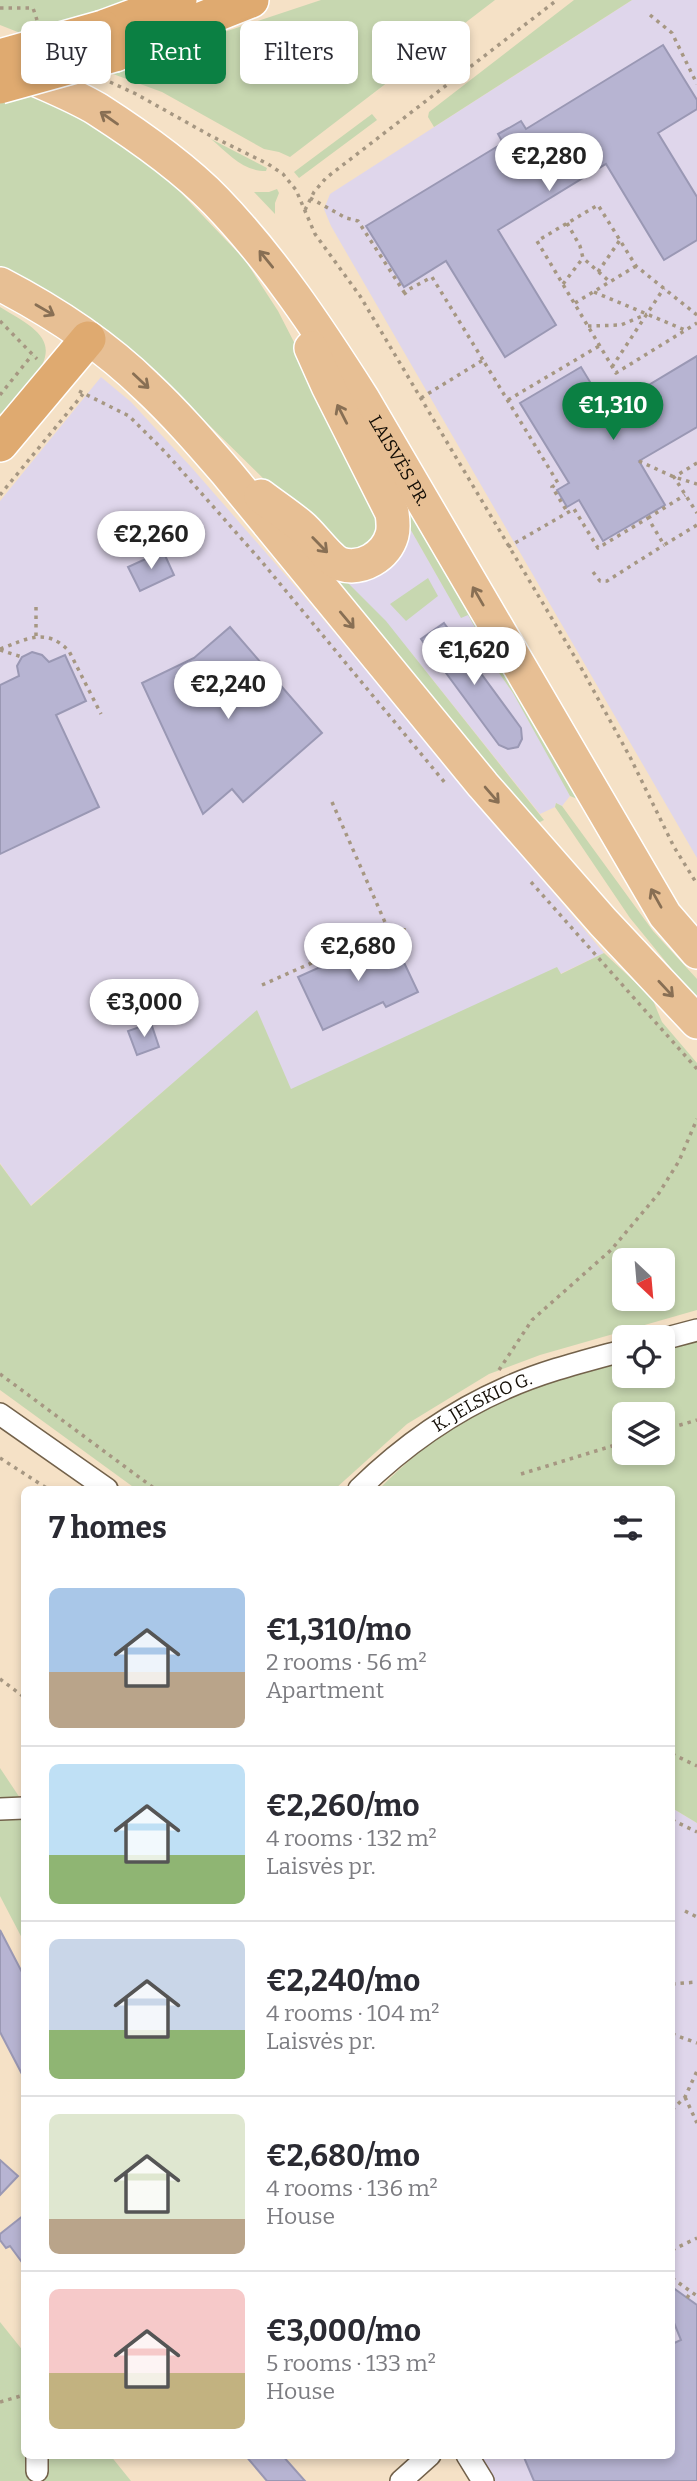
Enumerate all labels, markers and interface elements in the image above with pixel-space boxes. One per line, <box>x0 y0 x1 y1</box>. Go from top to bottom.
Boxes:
chip: Buy <box>21 21 111 84</box>
chip: Rent <box>125 21 226 84</box>
chip: Filters <box>240 21 358 84</box>
chip: New <box>372 21 470 84</box>
one-way arrow <box>100 111 119 125</box>
pin: €2,280 <box>492 134 606 193</box>
text: €2,280 <box>511 142 587 170</box>
one-way arrow <box>258 251 273 269</box>
one-way arrow <box>35 303 55 317</box>
one-way arrow <box>132 373 149 390</box>
pin: €1,310 <box>556 382 670 442</box>
text: €1,310 <box>578 391 648 419</box>
one-way arrow <box>334 404 348 425</box>
street label: LAISVĖS PR. <box>364 411 434 510</box>
pin: €2,260 <box>94 512 208 571</box>
text: €2,260 <box>113 520 189 548</box>
one-way arrow <box>311 536 328 553</box>
one-way arrow <box>471 587 485 607</box>
one-way arrow <box>339 611 355 629</box>
pin: €1,620 <box>417 628 531 687</box>
text: €1,620 <box>438 636 510 664</box>
pin: €2,240 <box>171 662 285 721</box>
text: €2,240 <box>190 670 266 698</box>
one-way arrow <box>484 786 500 804</box>
one-way arrow <box>649 888 662 909</box>
pin: €2,680 <box>301 923 415 983</box>
text: €2,680 <box>320 932 396 960</box>
pin: €3,000 <box>87 979 201 1039</box>
one-way arrow <box>658 980 675 997</box>
text: €3,000 <box>106 988 182 1016</box>
north arrow <box>612 1248 676 1311</box>
map controls <box>612 1248 675 1465</box>
button: locate <box>612 1325 675 1388</box>
street label: K. JELSKIO G. <box>428 1367 535 1437</box>
button: layers <box>612 1402 675 1465</box>
icon: filters <box>609 1509 647 1547</box>
text: 7 homes <box>49 1510 167 1546</box>
text: €1,310/mo <box>266 1612 411 1648</box>
icon: home <box>105 1616 189 1700</box>
text: 2 rooms · 56 m² <box>266 1648 427 1676</box>
text: Apartment <box>266 1676 384 1704</box>
text: €2,260/mo <box>266 1788 420 1824</box>
icon: home <box>105 1792 189 1876</box>
text: 4 rooms · 132 m² <box>266 1824 437 1852</box>
text: Laisvės pr. <box>266 1852 376 1880</box>
text: €2,240/mo <box>266 1963 420 1999</box>
icon: home <box>105 1967 189 2051</box>
text: 4 rooms · 104 m² <box>266 1999 439 2027</box>
text: Laisvės pr. <box>266 2027 376 2055</box>
text: €2,680/mo <box>266 2138 420 2174</box>
icon: home <box>105 2142 189 2226</box>
text: 4 rooms · 136 m² <box>266 2174 438 2202</box>
text: House <box>266 2202 335 2230</box>
text: €3,000/mo <box>266 2313 421 2349</box>
icon: home <box>105 2317 189 2401</box>
text: 5 rooms · 133 m² <box>266 2349 436 2377</box>
text: House <box>266 2377 335 2405</box>

